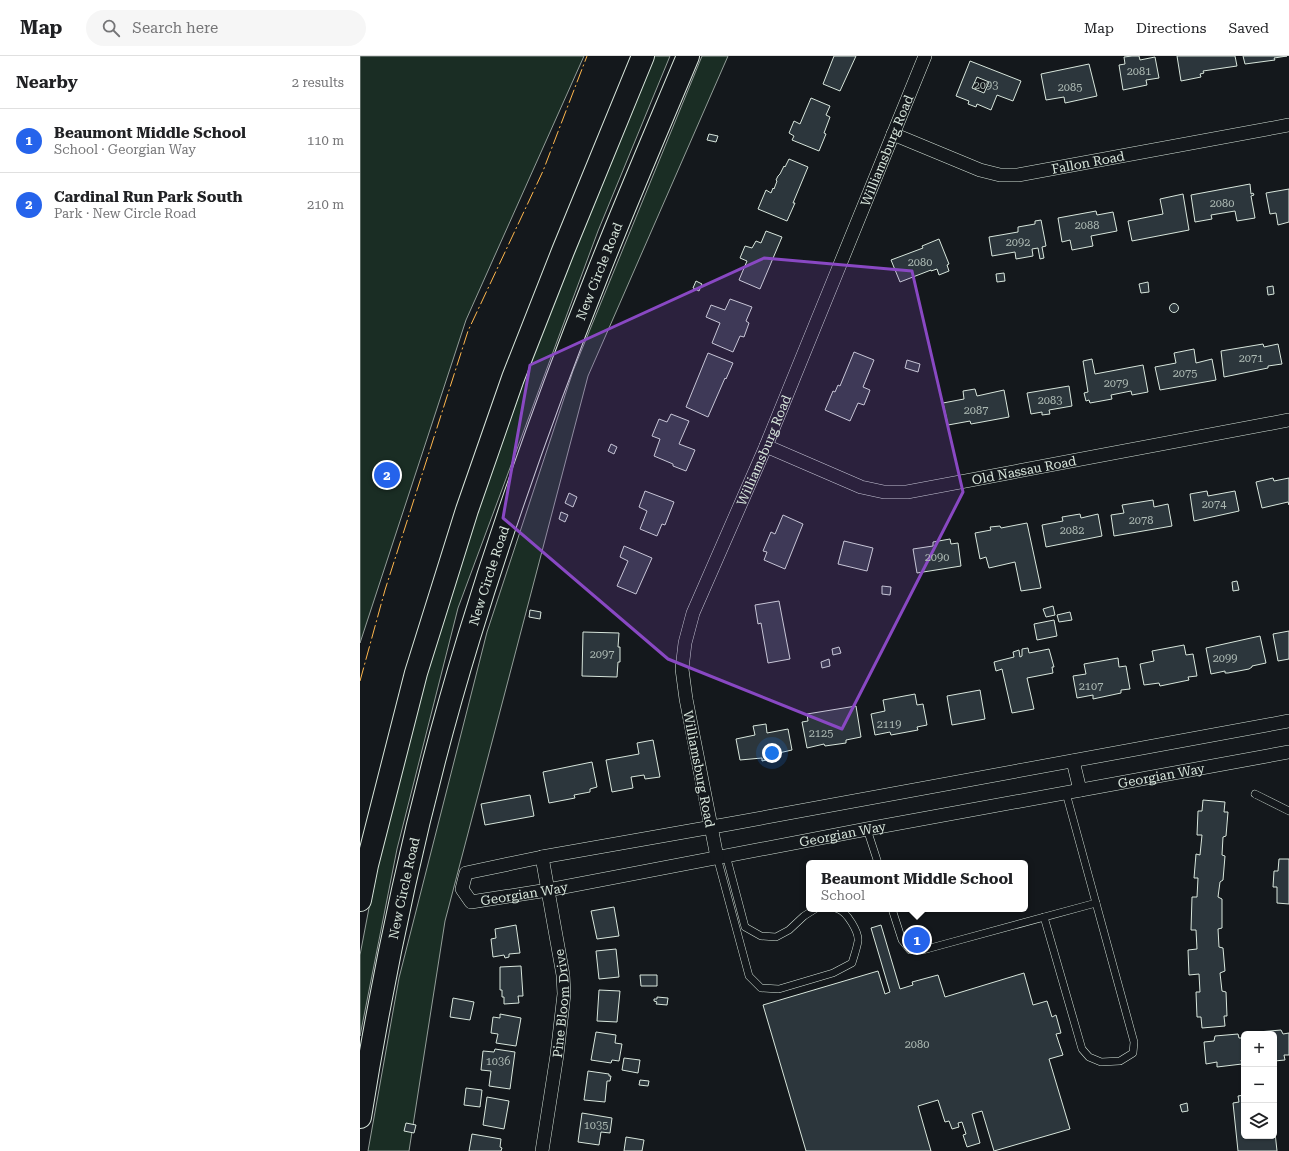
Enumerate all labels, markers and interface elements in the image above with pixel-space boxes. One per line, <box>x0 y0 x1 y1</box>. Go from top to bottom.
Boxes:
search box <box>86 10 366 46</box>
text: Map <box>20 16 62 39</box>
icon: search <box>100 17 122 39</box>
text: Search here <box>132 19 218 37</box>
text: Map <box>1084 20 1114 36</box>
text: Directions <box>1136 20 1206 36</box>
text: Saved <box>1228 20 1269 36</box>
house number: 2081 <box>1127 65 1151 78</box>
text: Nearby <box>16 72 78 92</box>
text: 2 results <box>292 75 344 90</box>
house number: 2093 <box>974 79 998 92</box>
house number: 2085 <box>1058 81 1082 94</box>
street label: Williamsburg Road <box>857 92 916 208</box>
text: Beaumont Middle School <box>54 124 246 142</box>
text: 1 <box>25 133 33 148</box>
text: 110 m <box>307 133 344 148</box>
text: School · Georgian Way <box>54 142 196 157</box>
street label: Fallon Road <box>1050 148 1126 176</box>
text: Cardinal Run Park South <box>54 188 243 206</box>
text: 2 <box>25 197 33 212</box>
text: 210 m <box>307 197 344 212</box>
house number: 2080 <box>1210 197 1234 210</box>
text: Park · New Circle Road <box>54 206 196 221</box>
street label: New Circle Road <box>573 219 625 322</box>
house number: 2088 <box>1075 219 1099 232</box>
house number: 2092 <box>1006 236 1030 249</box>
house number: 2080 <box>908 256 932 269</box>
house number: 2071 <box>1239 352 1263 365</box>
house number: 2075 <box>1173 367 1197 380</box>
house number: 2079 <box>1104 377 1128 390</box>
street label: Williamsburg Road <box>733 392 794 508</box>
house number: 2083 <box>1038 394 1062 407</box>
house number: 2087 <box>964 404 988 417</box>
street label: Old Nassau Road <box>971 453 1078 487</box>
pin: 2 <box>374 460 400 490</box>
house number: 2074 <box>1202 498 1227 511</box>
house number: 2078 <box>1129 514 1153 527</box>
street label: New Circle Road <box>465 523 512 627</box>
house number: 2082 <box>1060 524 1084 537</box>
house number: 2090 <box>925 551 949 564</box>
house number: 2097 <box>590 648 614 661</box>
house number: 2099 <box>1213 652 1237 665</box>
house number: 2107 <box>1079 680 1103 693</box>
street label: Williamsburg Road <box>680 709 718 829</box>
house number: 2119 <box>877 718 901 731</box>
house number: 2125 <box>809 727 833 740</box>
your location <box>762 743 782 763</box>
street label: Georgian Way <box>1117 760 1206 791</box>
street label: Georgian Way <box>798 818 887 849</box>
street label: New Circle Road <box>385 835 422 940</box>
popup <box>806 860 1028 912</box>
text: Beaumont Middle School <box>821 870 1013 888</box>
street label: Georgian Way <box>479 879 569 908</box>
text: School <box>821 888 865 903</box>
pin: 1 <box>904 925 930 955</box>
street label: Pine Bloom Drive <box>549 948 572 1059</box>
map controls <box>1241 1031 1277 1139</box>
button: + <box>1241 1031 1277 1067</box>
house number: 2080 <box>905 1038 929 1051</box>
house number: 1036 <box>486 1055 510 1068</box>
button: − <box>1241 1067 1277 1103</box>
button: layers <box>1241 1103 1277 1139</box>
house number: 1035 <box>584 1119 608 1132</box>

